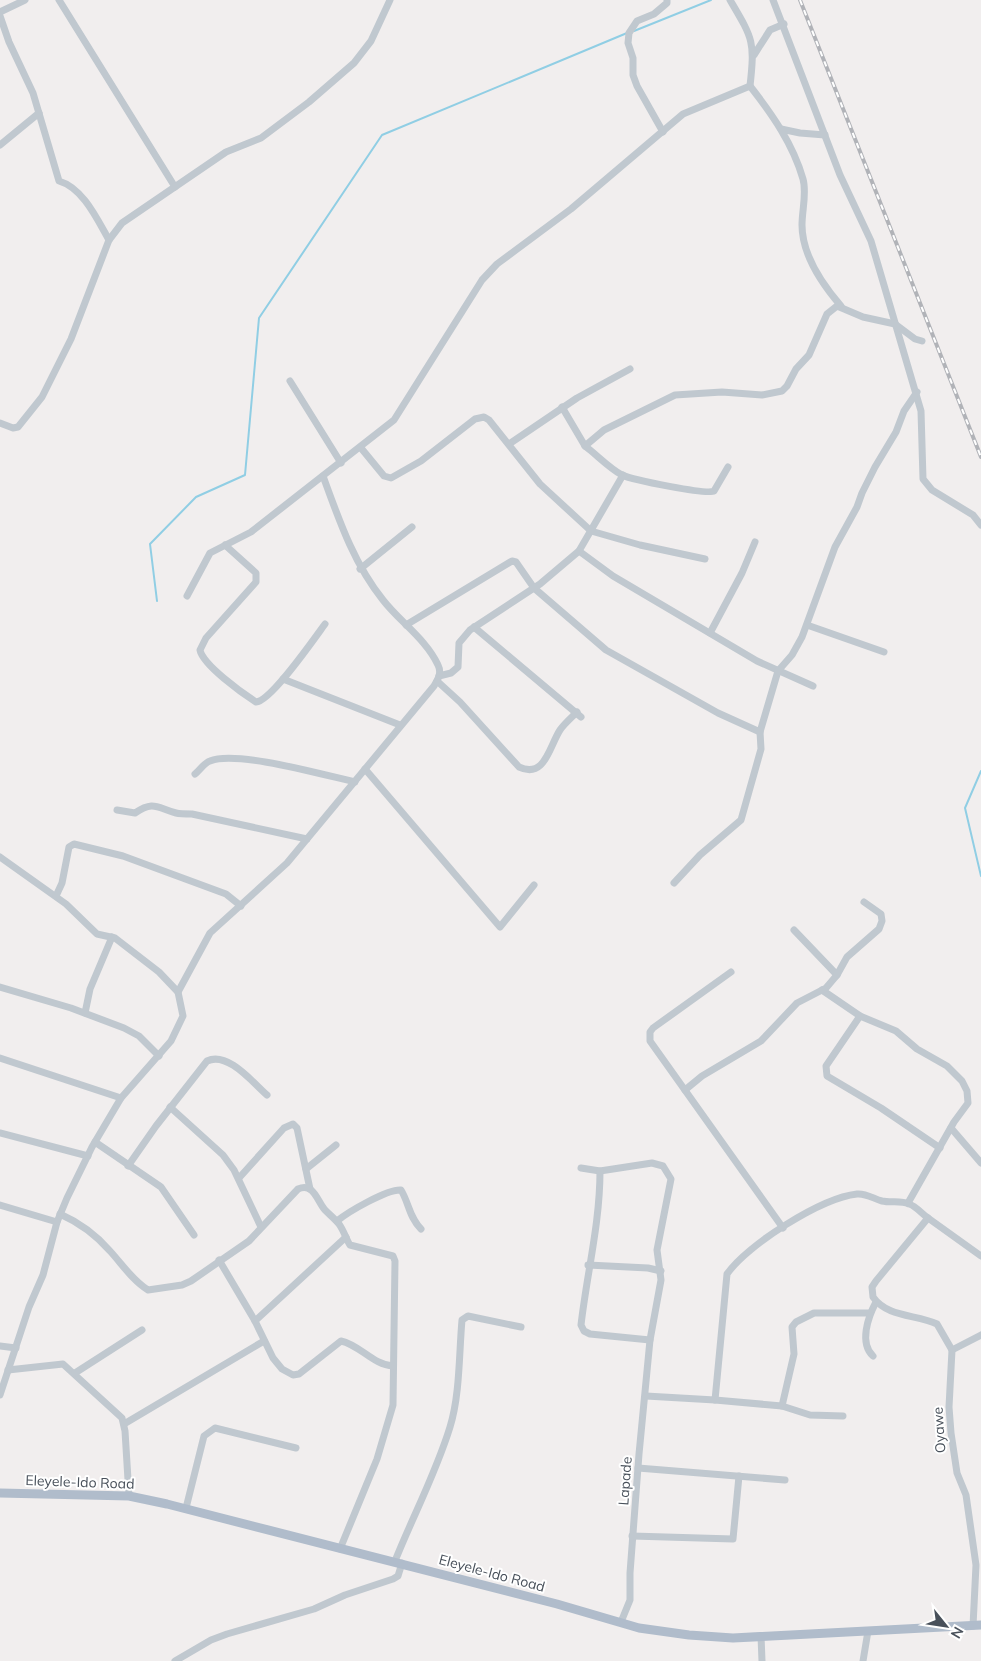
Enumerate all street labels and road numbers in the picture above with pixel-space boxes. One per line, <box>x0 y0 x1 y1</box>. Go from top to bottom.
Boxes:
street label: Oyawe <box>928 1406 950 1454</box>
street label: Lapade <box>614 1456 636 1506</box>
street label: Eleyele-Ido Road <box>25 1471 135 1493</box>
street label: Eleyele-Ido Road <box>437 1550 547 1596</box>

